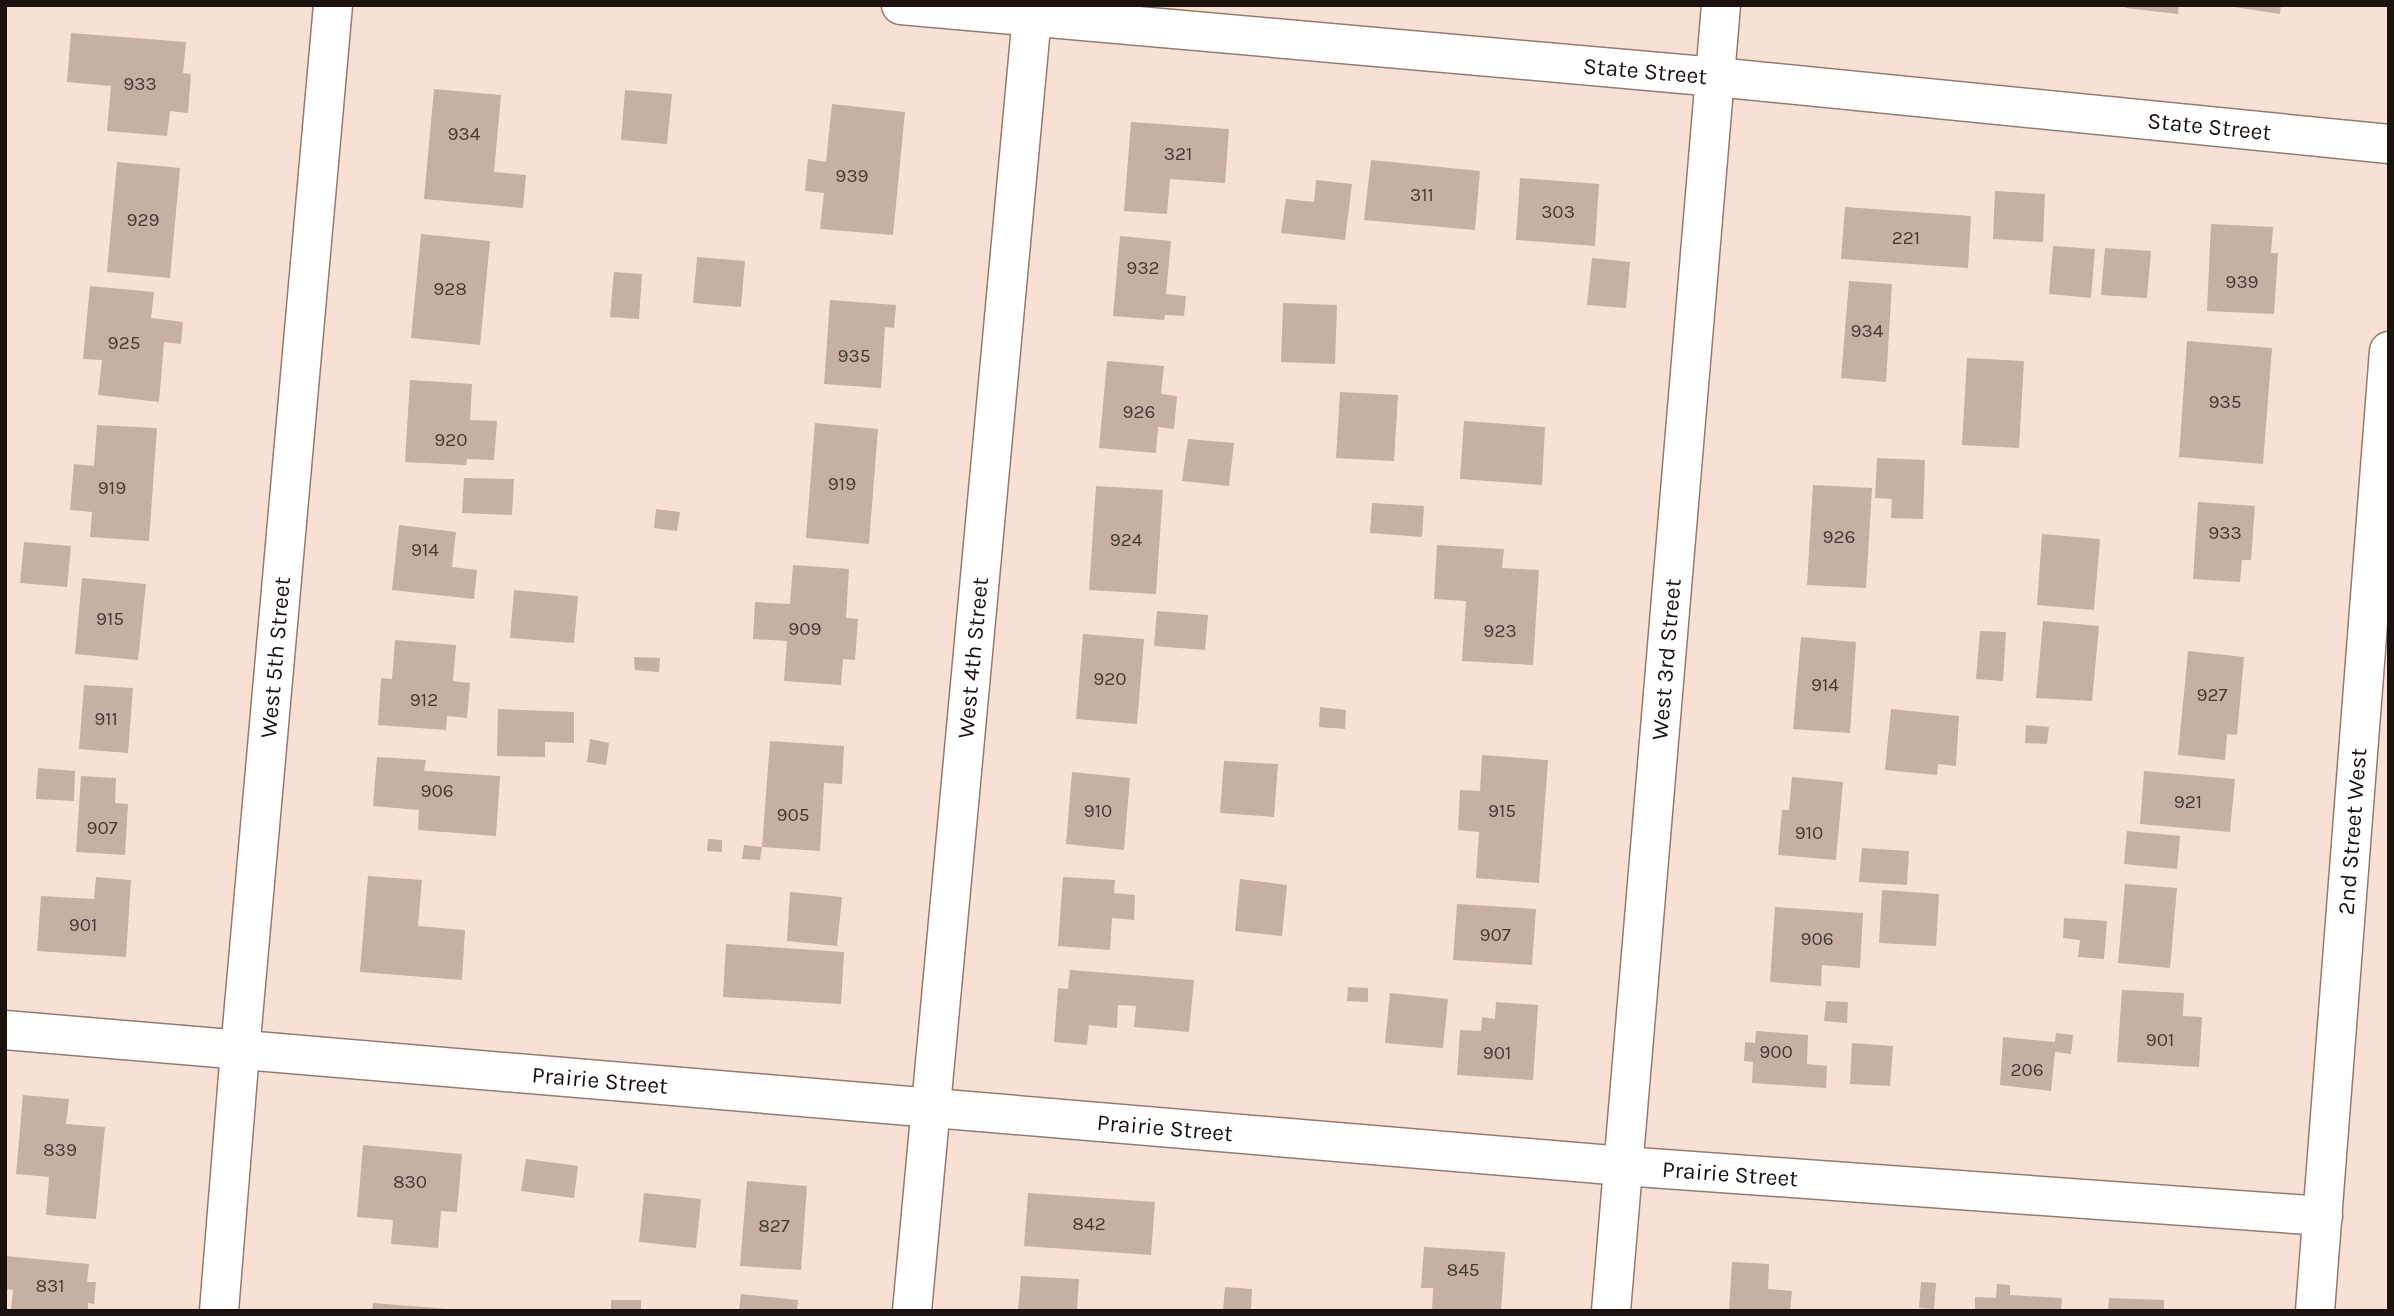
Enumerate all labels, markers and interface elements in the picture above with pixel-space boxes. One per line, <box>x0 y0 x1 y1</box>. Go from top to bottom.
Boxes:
street label: State Street <box>1582 52 1709 90</box>
house number: 933 <box>123 73 157 95</box>
street label: State Street <box>2146 107 2273 146</box>
house number: 934 <box>448 123 481 145</box>
house number: 321 <box>1164 143 1192 165</box>
house number: 939 <box>835 165 869 187</box>
house number: 311 <box>1410 184 1434 206</box>
house number: 303 <box>1541 201 1575 223</box>
house number: 929 <box>126 209 160 231</box>
house number: 221 <box>1892 227 1920 249</box>
house number: 932 <box>1126 257 1160 279</box>
house number: 939 <box>2225 271 2259 293</box>
house number: 928 <box>433 278 467 300</box>
house number: 934 <box>1851 320 1884 342</box>
house number: 925 <box>108 332 140 354</box>
house number: 935 <box>838 345 870 367</box>
house number: 935 <box>2209 391 2241 413</box>
house number: 926 <box>1123 401 1155 423</box>
house number: 920 <box>434 429 468 451</box>
house number: 919 <box>828 473 856 495</box>
house number: 919 <box>98 477 126 499</box>
house number: 933 <box>2208 522 2242 544</box>
house number: 926 <box>1823 526 1855 548</box>
house number: 924 <box>1110 529 1143 551</box>
house number: 914 <box>411 539 439 561</box>
street label: West 5th Street <box>254 575 296 739</box>
street label: West 4th Street <box>952 576 993 740</box>
street label: West 3rd Street <box>1646 577 1686 741</box>
house number: 915 <box>96 608 124 630</box>
house number: 909 <box>788 618 822 640</box>
house number: 923 <box>1483 620 1517 642</box>
house number: 920 <box>1093 668 1127 690</box>
house number: 914 <box>1811 674 1839 696</box>
house number: 927 <box>2197 684 2228 706</box>
house number: 912 <box>410 689 438 711</box>
house number: 911 <box>94 708 118 730</box>
street label: 2nd Street West <box>2332 747 2372 916</box>
house number: 906 <box>420 780 454 802</box>
house number: 921 <box>2174 791 2202 813</box>
house number: 910 <box>1084 800 1112 822</box>
house number: 915 <box>1488 800 1516 822</box>
house number: 905 <box>776 804 810 826</box>
house number: 907 <box>86 817 118 839</box>
house number: 910 <box>1795 822 1823 844</box>
house number: 901 <box>69 914 97 936</box>
house number: 907 <box>1479 924 1511 946</box>
house number: 906 <box>1800 928 1834 950</box>
house number: 901 <box>2146 1029 2174 1051</box>
house number: 900 <box>1759 1041 1793 1063</box>
house number: 901 <box>1483 1042 1511 1064</box>
house number: 206 <box>2010 1059 2044 1081</box>
street label: Prairie Street <box>531 1061 669 1099</box>
street label: Prairie Street <box>1096 1108 1234 1147</box>
house number: 839 <box>43 1139 77 1161</box>
street label: Prairie Street <box>1661 1155 1799 1192</box>
house number: 830 <box>393 1171 427 1193</box>
house number: 842 <box>1072 1213 1106 1235</box>
house number: 827 <box>758 1215 790 1237</box>
house number: 845 <box>1446 1259 1480 1281</box>
house number: 831 <box>35 1275 65 1297</box>

